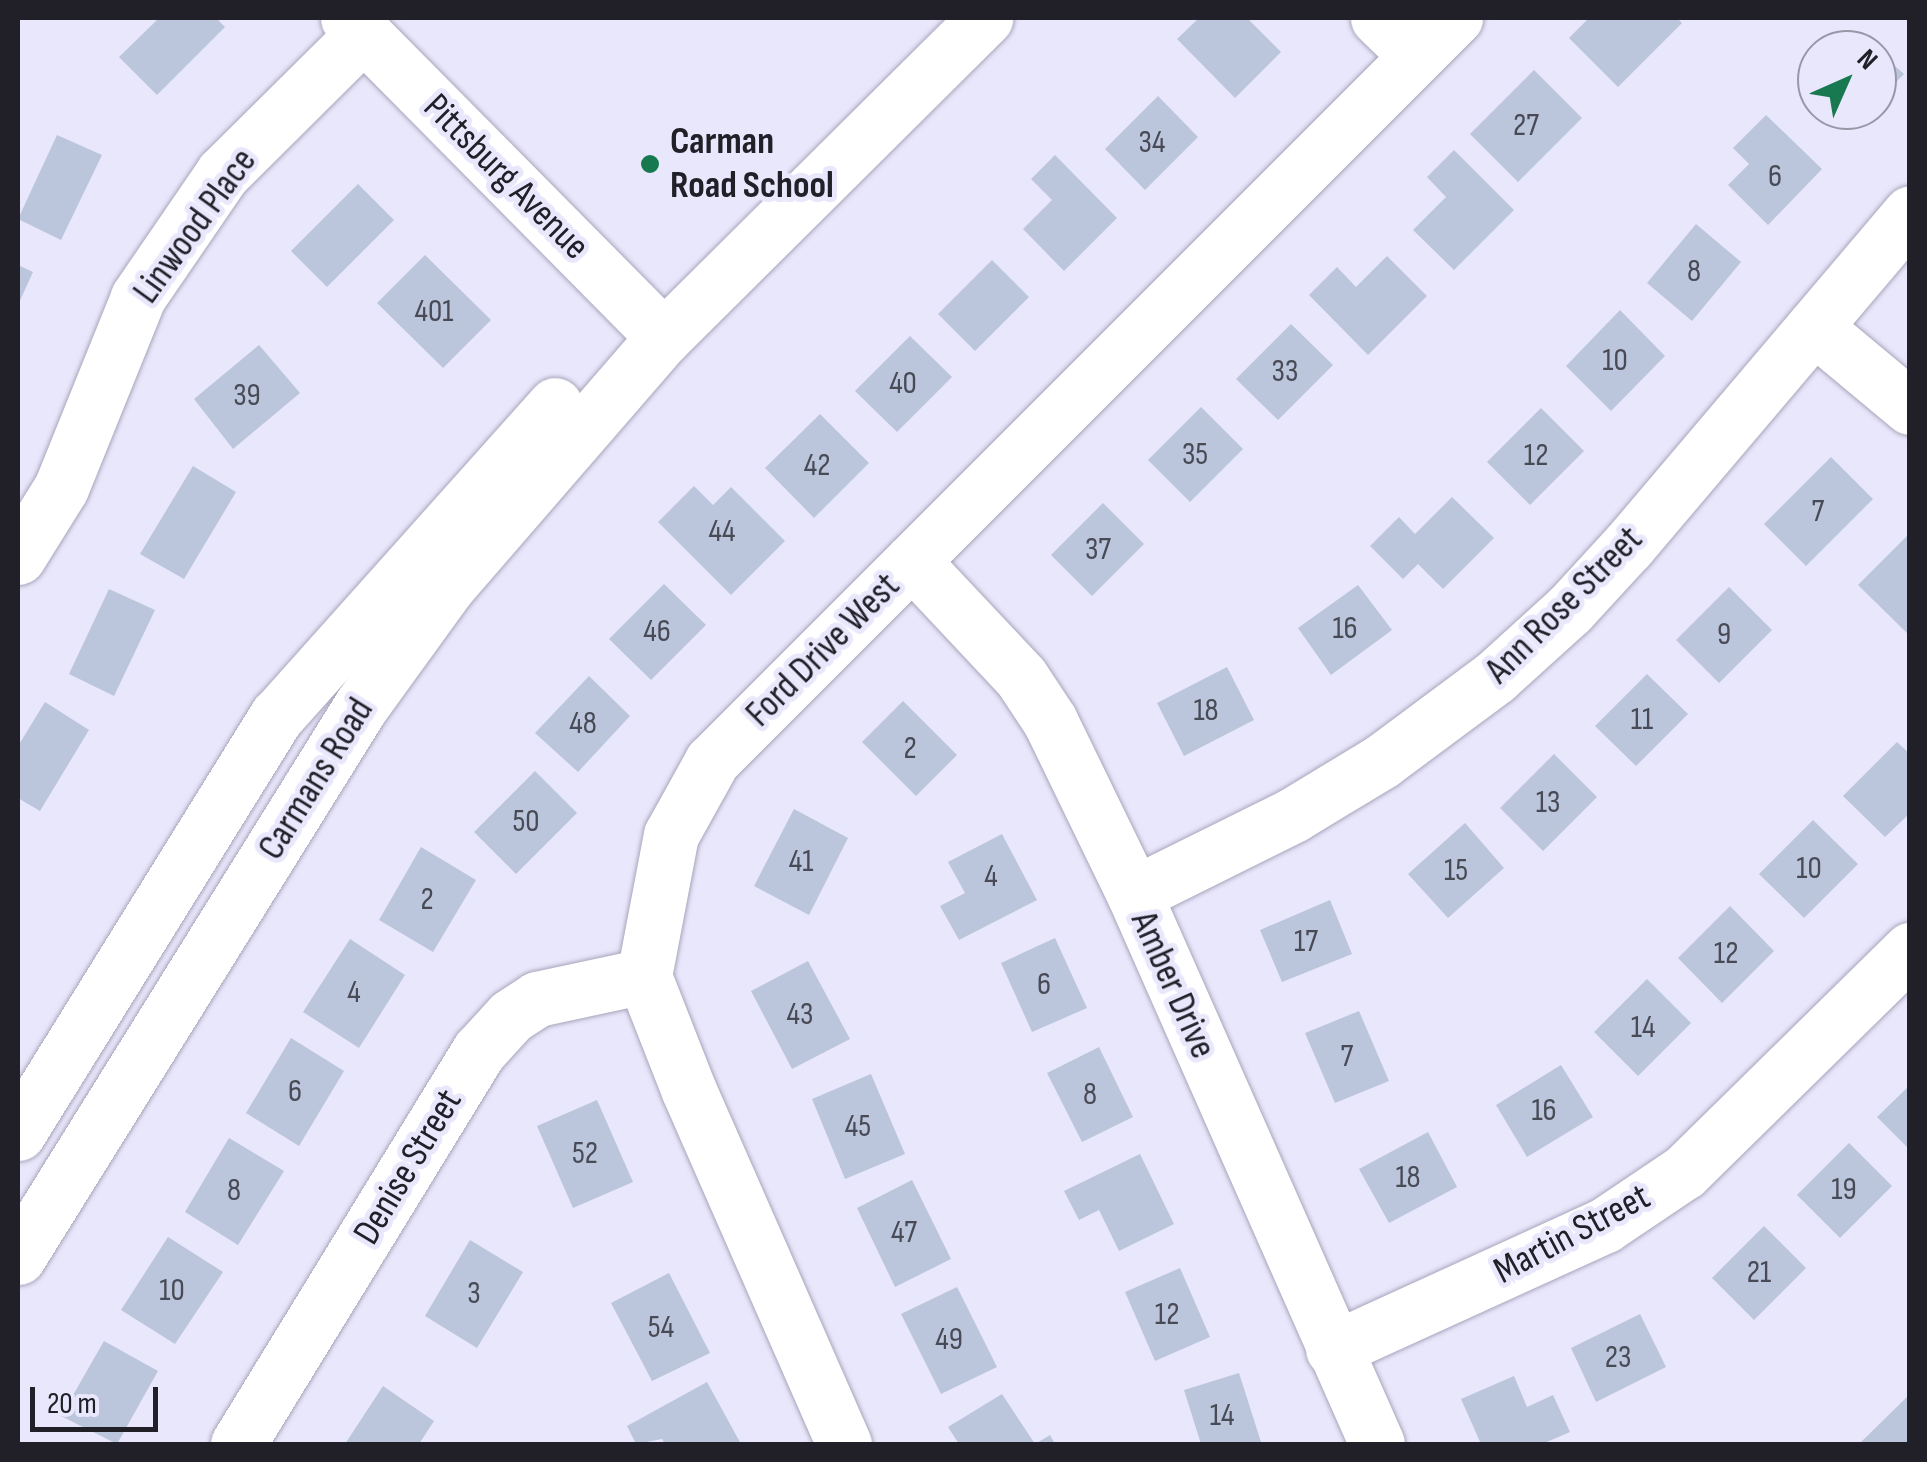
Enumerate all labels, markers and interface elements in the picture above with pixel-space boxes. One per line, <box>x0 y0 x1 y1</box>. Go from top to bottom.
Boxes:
north arrow <box>1797 30 1897 130</box>
text: N <box>1850 43 1884 77</box>
street label: Pittsburg Avenue <box>414 85 598 269</box>
house number: 27 <box>1513 107 1539 145</box>
place label: Carman Road School <box>670 119 834 208</box>
house number: 34 <box>1139 124 1165 162</box>
street label: Linwood Place <box>124 140 266 312</box>
marker: Carman Road School <box>639 153 661 175</box>
house number: 6 <box>1768 158 1782 196</box>
house number: 8 <box>1687 253 1701 291</box>
house number: 401 <box>415 293 453 331</box>
house number: 10 <box>1602 342 1628 380</box>
house number: 33 <box>1272 353 1298 391</box>
house number: 40 <box>889 365 917 403</box>
house number: 39 <box>233 377 261 415</box>
house number: 35 <box>1182 436 1208 474</box>
house number: 12 <box>1524 437 1548 475</box>
house number: 42 <box>804 447 830 485</box>
house number: 7 <box>1812 493 1824 531</box>
house number: 44 <box>709 513 735 551</box>
street label: Ann Rose Street <box>1476 517 1652 693</box>
house number: 37 <box>1085 531 1111 569</box>
street label: Ford Drive West <box>737 564 909 736</box>
house number: 16 <box>1332 610 1358 648</box>
house number: 46 <box>643 613 671 651</box>
house number: 9 <box>1717 616 1731 654</box>
street label: Carmans Road <box>249 690 383 868</box>
house number: 18 <box>1193 692 1219 730</box>
house number: 11 <box>1631 701 1653 739</box>
house number: 48 <box>569 705 597 743</box>
house number: 2 <box>903 730 917 768</box>
house number: 13 <box>1536 784 1560 822</box>
house number: 50 <box>512 803 540 841</box>
house number: 41 <box>789 843 813 881</box>
house number: 10 <box>1796 850 1822 888</box>
house number: 15 <box>1444 852 1468 890</box>
house number: 4 <box>984 858 998 896</box>
house number: 2 <box>420 881 434 919</box>
street label: Amber Drive <box>1121 905 1225 1065</box>
house number: 17 <box>1294 923 1318 961</box>
house number: 12 <box>1714 935 1738 973</box>
house number: 6 <box>1037 966 1051 1004</box>
house number: 4 <box>347 974 361 1012</box>
house number: 43 <box>787 996 813 1034</box>
house number: 14 <box>1631 1009 1655 1047</box>
house number: 7 <box>1341 1038 1353 1076</box>
house number: 6 <box>288 1073 302 1111</box>
house number: 8 <box>1083 1076 1097 1114</box>
street label: Denise Street <box>344 1081 472 1253</box>
house number: 16 <box>1531 1092 1557 1130</box>
house number: 45 <box>845 1108 871 1146</box>
house number: 52 <box>572 1135 598 1173</box>
house number: 18 <box>1395 1159 1421 1197</box>
house number: 19 <box>1831 1171 1857 1209</box>
house number: 8 <box>227 1172 241 1210</box>
street label: Martin Street <box>1486 1174 1658 1294</box>
house number: 47 <box>891 1214 917 1252</box>
house number: 21 <box>1747 1254 1771 1292</box>
house number: 10 <box>159 1272 185 1310</box>
house number: 3 <box>467 1275 481 1313</box>
house number: 12 <box>1155 1296 1179 1334</box>
house number: 54 <box>648 1309 674 1347</box>
house number: 49 <box>935 1321 963 1359</box>
house number: 23 <box>1605 1339 1631 1377</box>
scale bar <box>35 1367 162 1429</box>
text: 20 m <box>47 1386 97 1422</box>
house number: 14 <box>1210 1397 1234 1435</box>

